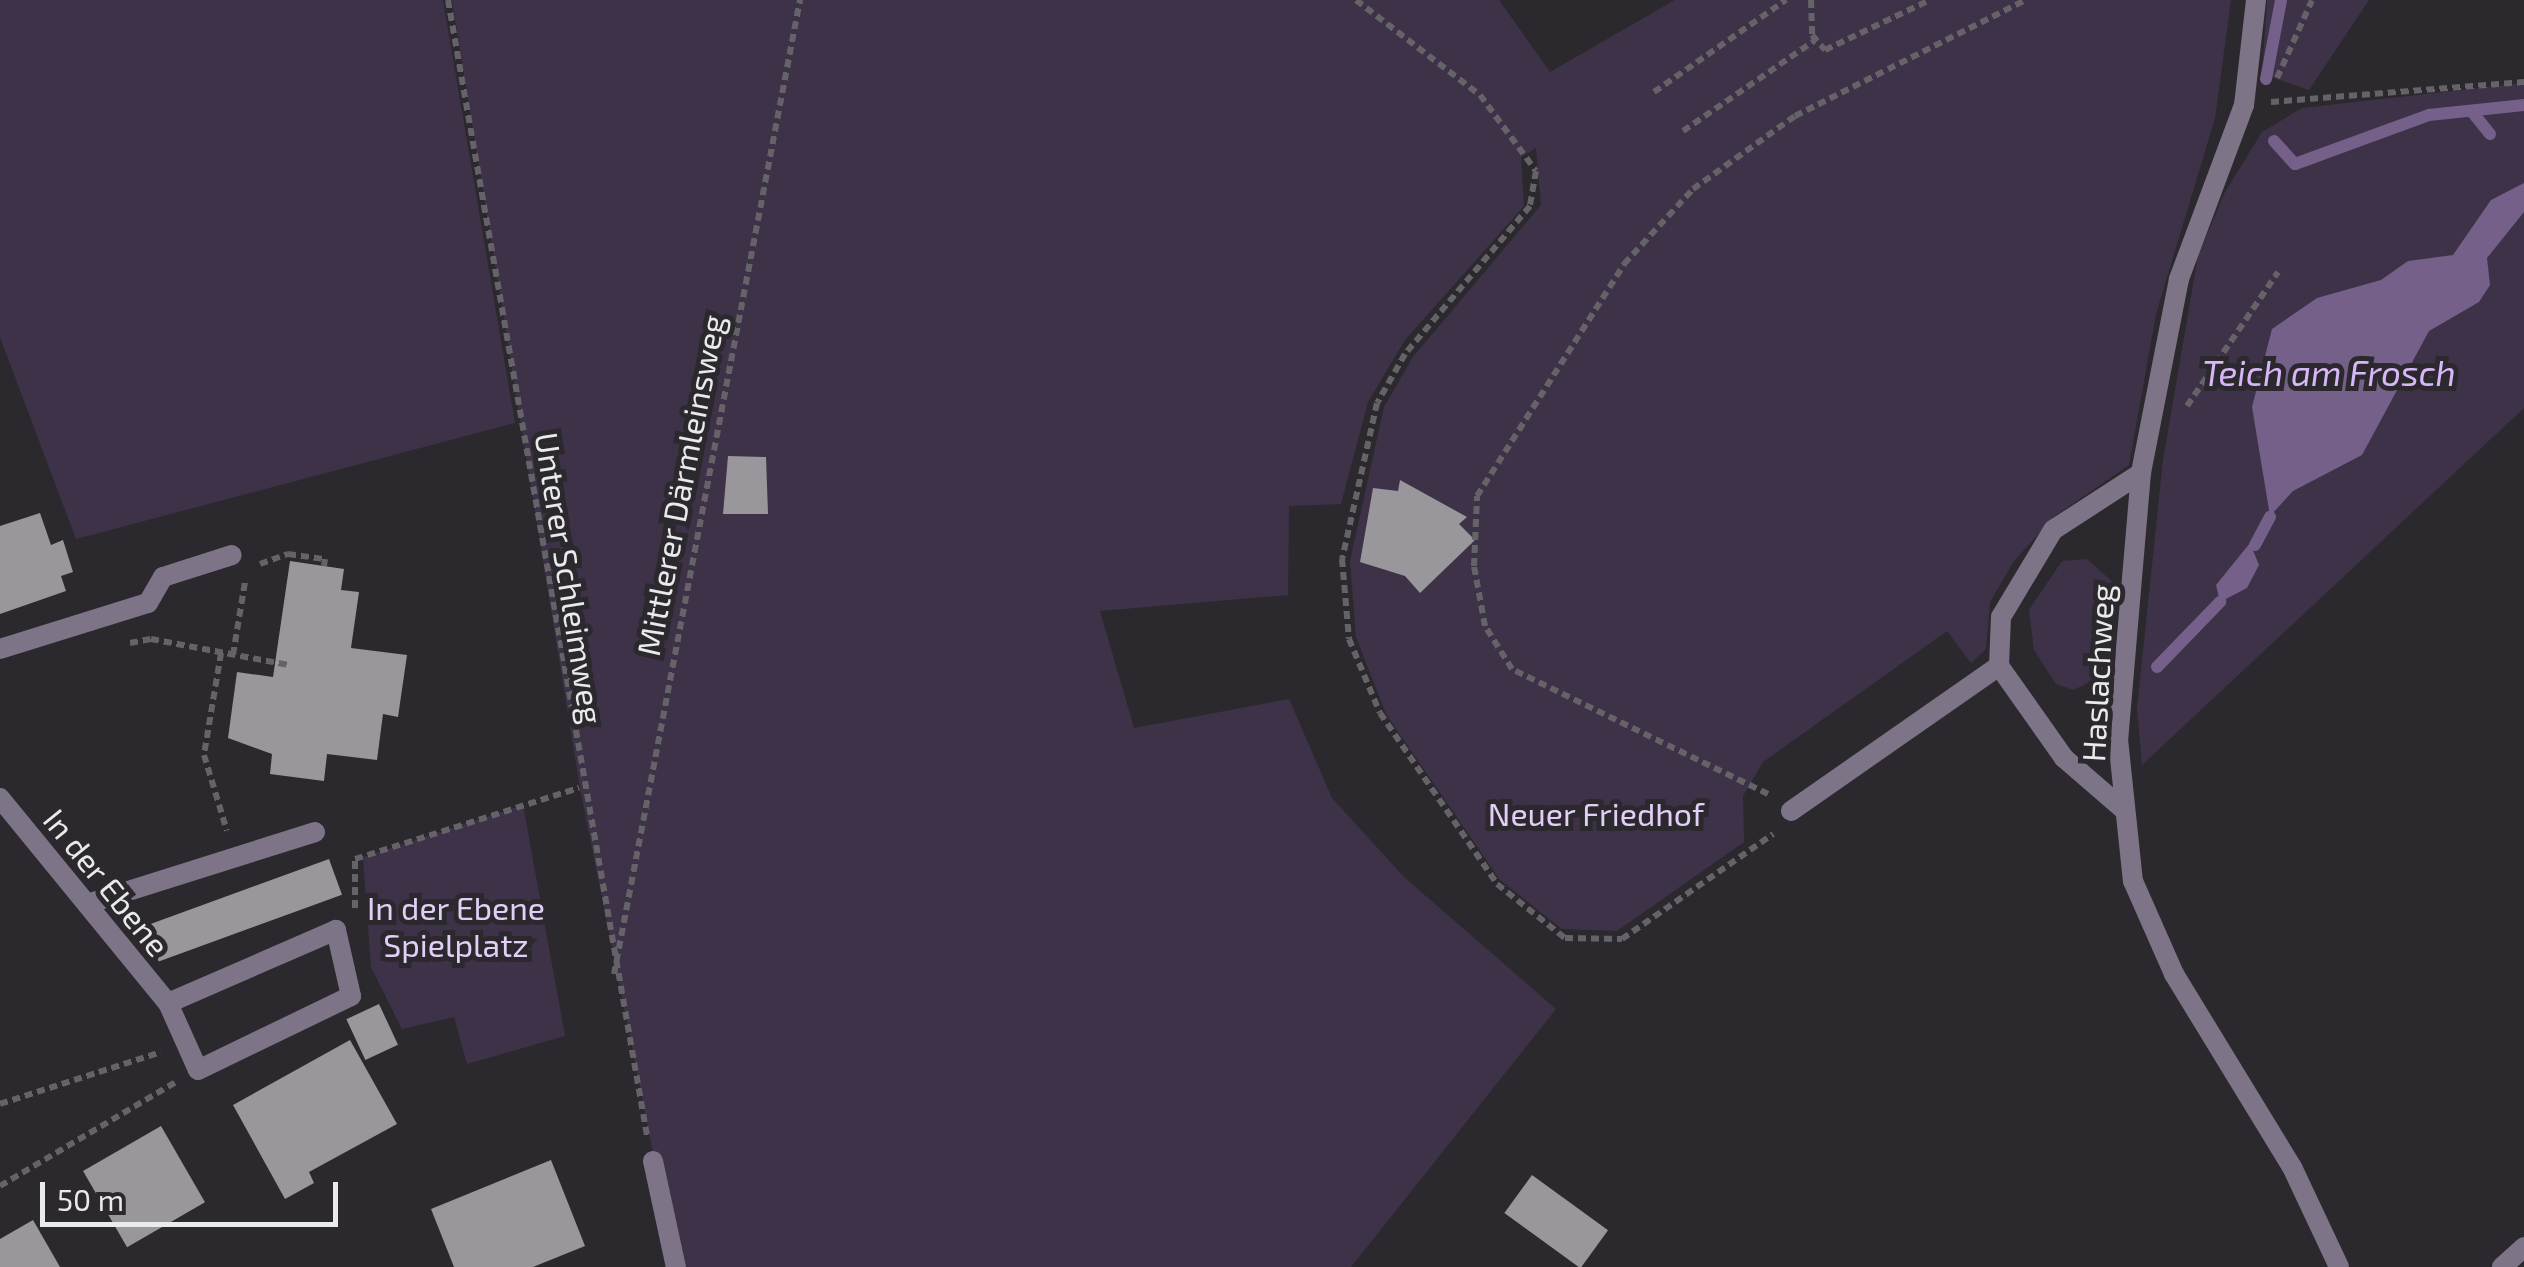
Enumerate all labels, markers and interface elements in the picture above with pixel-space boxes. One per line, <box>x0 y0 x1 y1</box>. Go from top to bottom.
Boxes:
street label: Mittlerer Därmleinsweg <box>628 311 732 659</box>
water label: Teich am Frosch <box>2202 351 2456 393</box>
street label: Unterer Schleimweg <box>528 429 612 727</box>
street label: Haslachweg <box>2073 583 2121 763</box>
park label: Neuer Friedhof <box>1487 794 1705 832</box>
street label: In der Ebene <box>36 800 178 964</box>
park label: In der Ebene Spielplatz <box>367 889 545 964</box>
scale bar <box>45 1162 342 1224</box>
text: 50 m <box>57 1181 124 1217</box>

